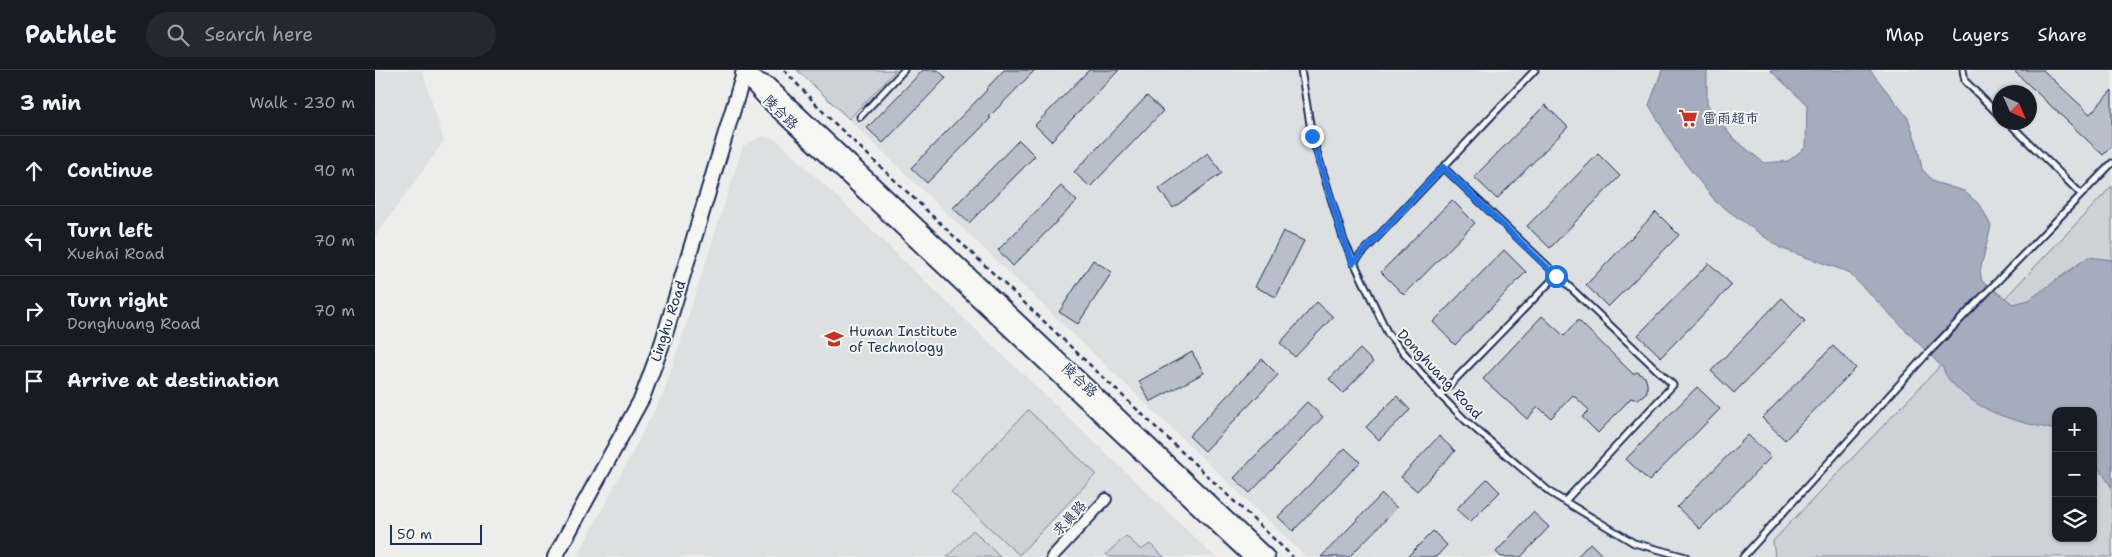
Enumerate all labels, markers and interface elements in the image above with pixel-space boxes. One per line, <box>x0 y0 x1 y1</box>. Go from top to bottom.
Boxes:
search box <box>146 12 496 57</box>
text: Pathlet <box>25 19 116 51</box>
icon: search <box>164 21 192 49</box>
text: Search here <box>204 22 313 47</box>
text: Map <box>1886 23 1924 47</box>
text: Layers <box>1952 23 2009 47</box>
text: Share <box>2037 23 2087 47</box>
north arrow <box>1992 85 2037 130</box>
text: 3 min <box>20 89 81 117</box>
street label: 陵合路 <box>760 91 802 133</box>
text: Walk · 230 m <box>249 92 355 113</box>
supermarket icon: 雷雨超市 <box>1677 107 1699 129</box>
place label: 雷雨超市 <box>1703 109 1759 127</box>
route end <box>1301 125 1324 148</box>
icon: ahead <box>20 157 48 185</box>
text: Continue <box>67 158 153 183</box>
text: 90 m <box>314 160 355 181</box>
text: Turn left <box>67 218 153 243</box>
icon: left <box>20 227 48 255</box>
text: 70 m <box>314 230 355 251</box>
text: Xuehai Road <box>67 243 165 264</box>
route start <box>1545 265 1568 288</box>
street label: Linghu Road <box>646 278 690 364</box>
text: Turn right <box>67 288 168 313</box>
icon: right <box>20 297 48 325</box>
text: 70 m <box>314 300 355 321</box>
text: Donghuang Road <box>67 313 200 334</box>
place label: Hunan Institute of Technology <box>849 322 957 356</box>
street label: Donghuang Road <box>1394 325 1486 423</box>
school or university icon: Hunan Institute of Technology <box>823 328 845 350</box>
street label: 陵合路 <box>1059 359 1101 401</box>
icon: arrive <box>20 367 48 395</box>
text: Arrive at destination <box>67 368 279 393</box>
map controls <box>2052 407 2097 542</box>
button: + <box>2052 407 2097 452</box>
button: − <box>2052 452 2097 497</box>
street label: 求真路 <box>1048 497 1090 539</box>
button: layers <box>2052 497 2097 542</box>
scale bar <box>390 522 483 545</box>
text: 50 m <box>397 525 432 543</box>

